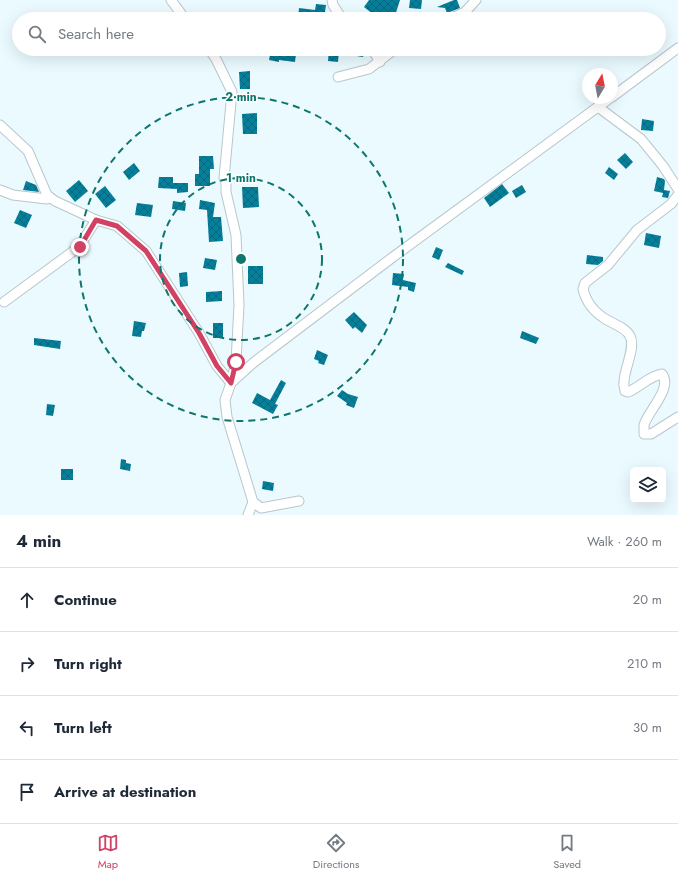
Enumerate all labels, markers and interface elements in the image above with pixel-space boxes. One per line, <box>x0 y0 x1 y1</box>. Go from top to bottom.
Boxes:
search box <box>12 12 666 56</box>
icon: search <box>26 23 48 45</box>
text: Search here <box>58 23 134 45</box>
north arrow <box>582 68 618 104</box>
text: 2 min <box>225 88 257 106</box>
text: 1 min <box>226 169 256 187</box>
route end <box>71 238 89 256</box>
centre of rings <box>234 252 248 266</box>
route start <box>227 353 245 371</box>
map controls <box>630 467 666 503</box>
button: layers <box>630 467 666 503</box>
text: 4 min <box>16 529 61 553</box>
text: Walk · 260 m <box>587 532 662 551</box>
icon: ahead <box>16 589 38 611</box>
text: Continue <box>54 589 117 611</box>
text: 20 m <box>633 590 662 609</box>
icon: right <box>16 653 38 675</box>
text: Turn right <box>54 653 122 675</box>
text: 210 m <box>627 654 662 673</box>
icon: left <box>16 717 38 739</box>
text: Turn left <box>54 717 112 739</box>
text: 30 m <box>633 718 662 737</box>
icon: arrive <box>16 781 38 803</box>
text: Arrive at destination <box>54 781 196 803</box>
tab: Map <box>97 832 119 872</box>
tab: Directions <box>313 832 359 872</box>
tab: Saved <box>553 832 581 872</box>

